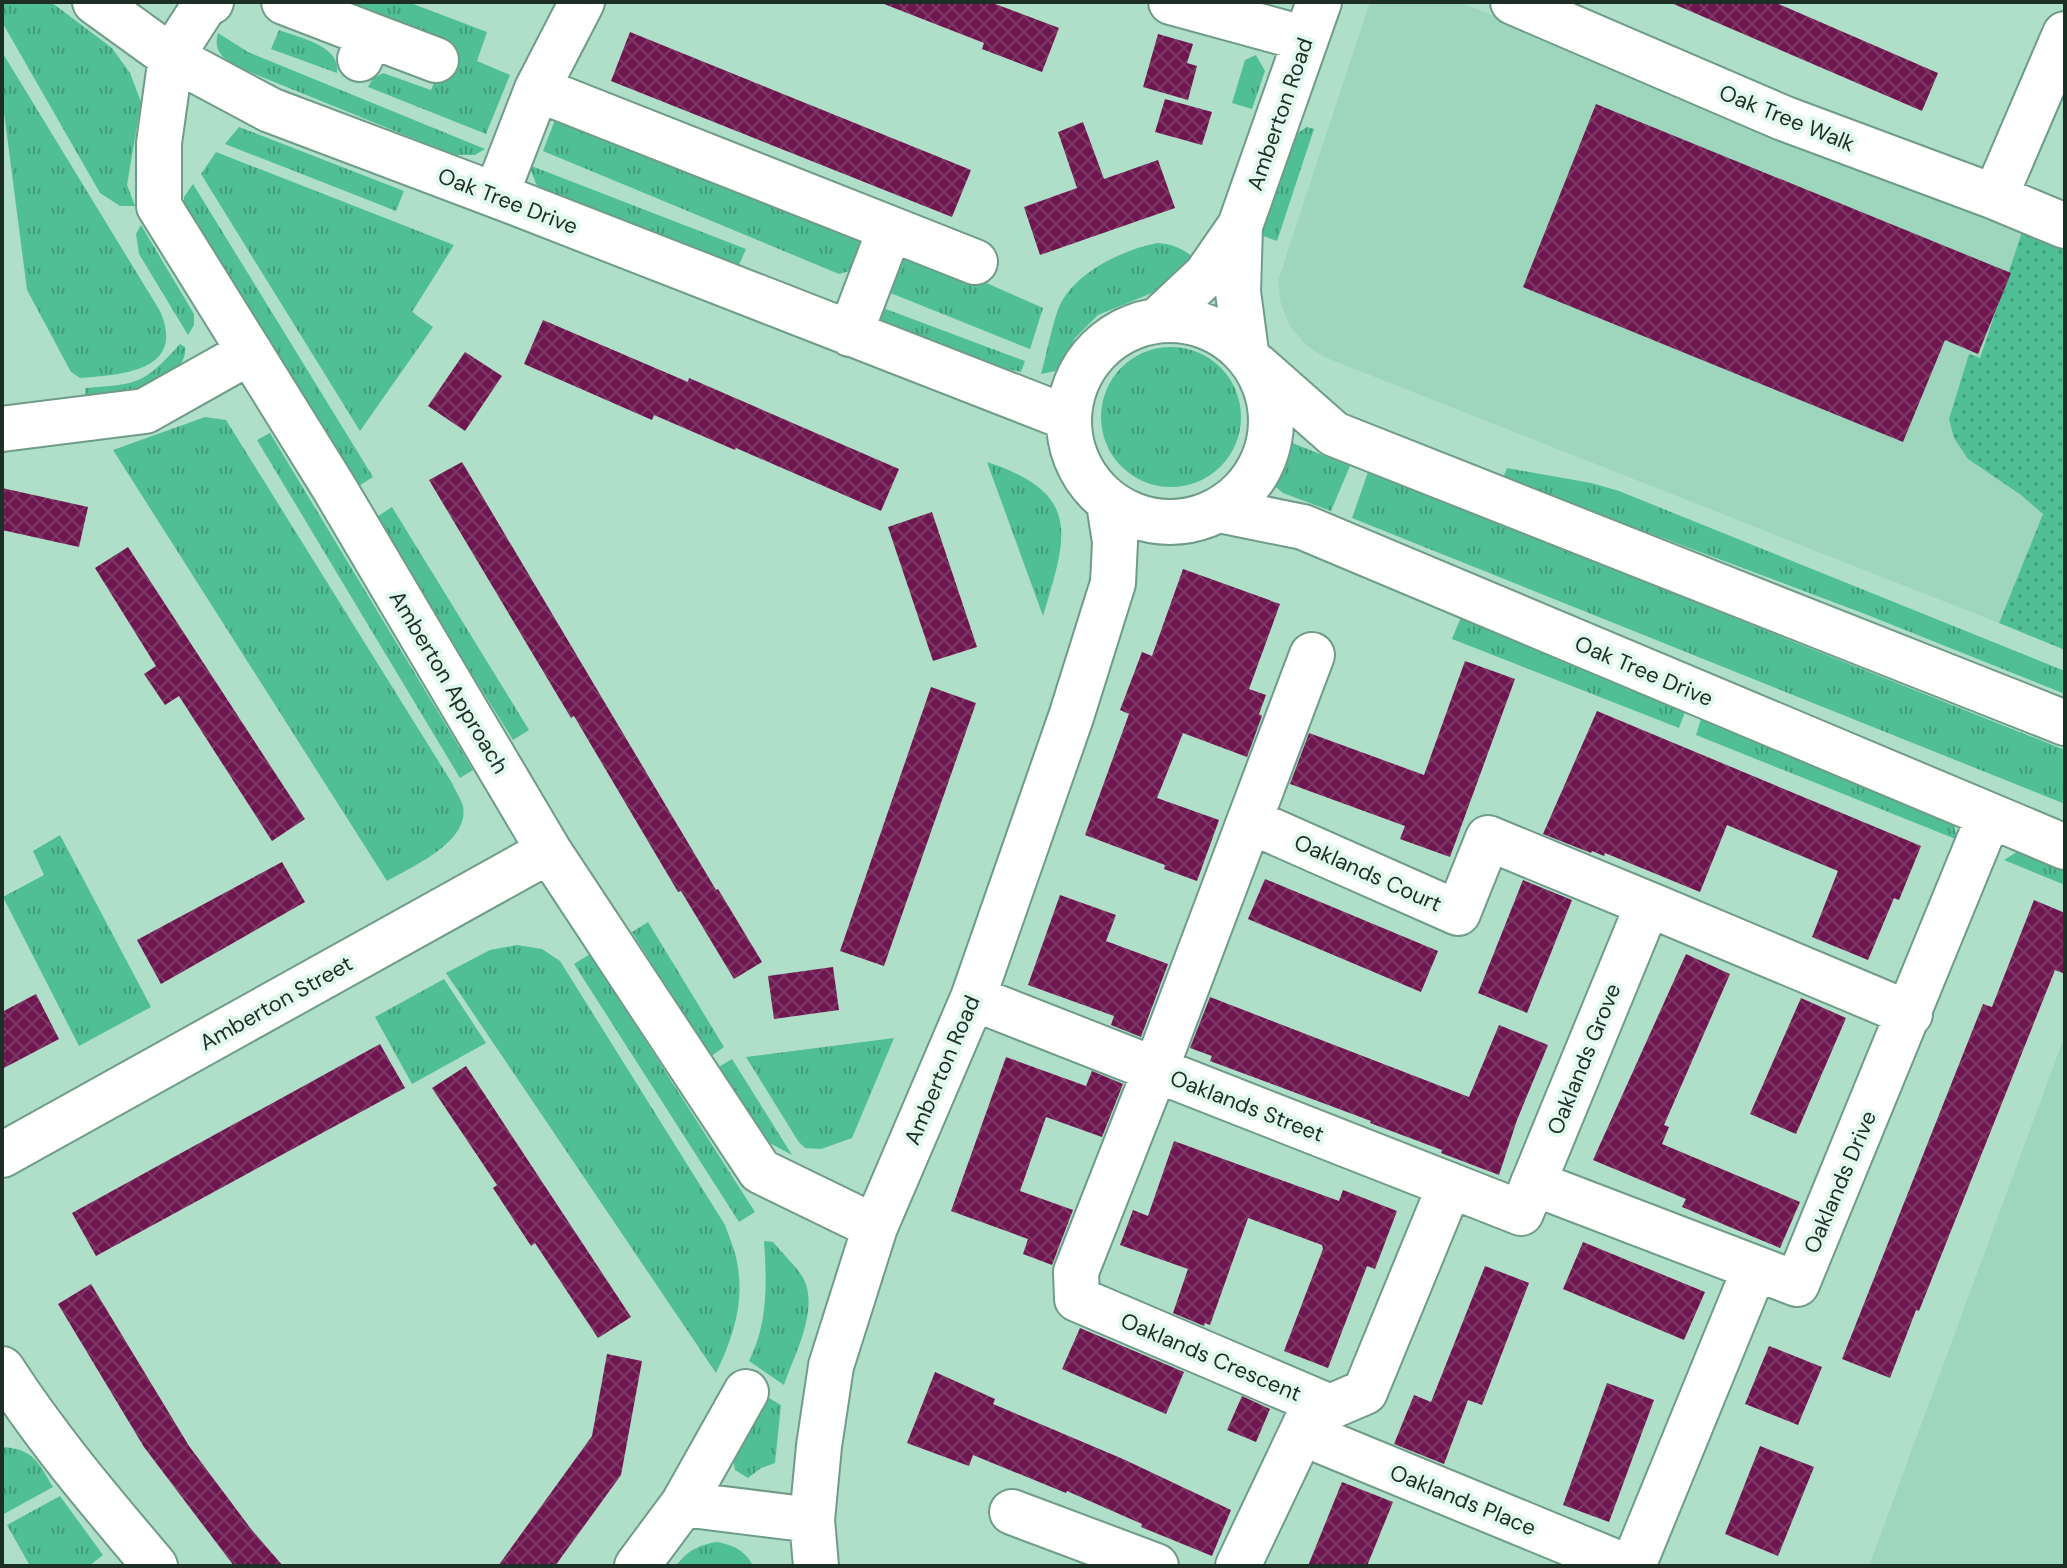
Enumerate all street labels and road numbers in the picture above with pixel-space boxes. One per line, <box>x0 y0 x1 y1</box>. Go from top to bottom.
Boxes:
street label: Amberton Road <box>1240 34 1320 194</box>
street label: Oak Tree Walk <box>1715 78 1859 158</box>
street label: Oak Tree Drive <box>434 161 582 241</box>
street label: Amberton Approach <box>383 585 515 779</box>
street label: Oak Tree Drive <box>1570 629 1718 713</box>
street label: Oaklands Court <box>1290 828 1446 918</box>
street label: Amberton Street <box>194 949 358 1057</box>
street label: Oaklands Grove <box>1540 979 1628 1139</box>
street label: Amberton Road <box>897 991 987 1149</box>
street label: Oaklands Street <box>1166 1063 1328 1149</box>
street label: Oaklands Drive <box>1797 1106 1883 1258</box>
street label: Oaklands Crescent <box>1116 1306 1306 1408</box>
street label: Oaklands Place <box>1386 1458 1540 1542</box>

